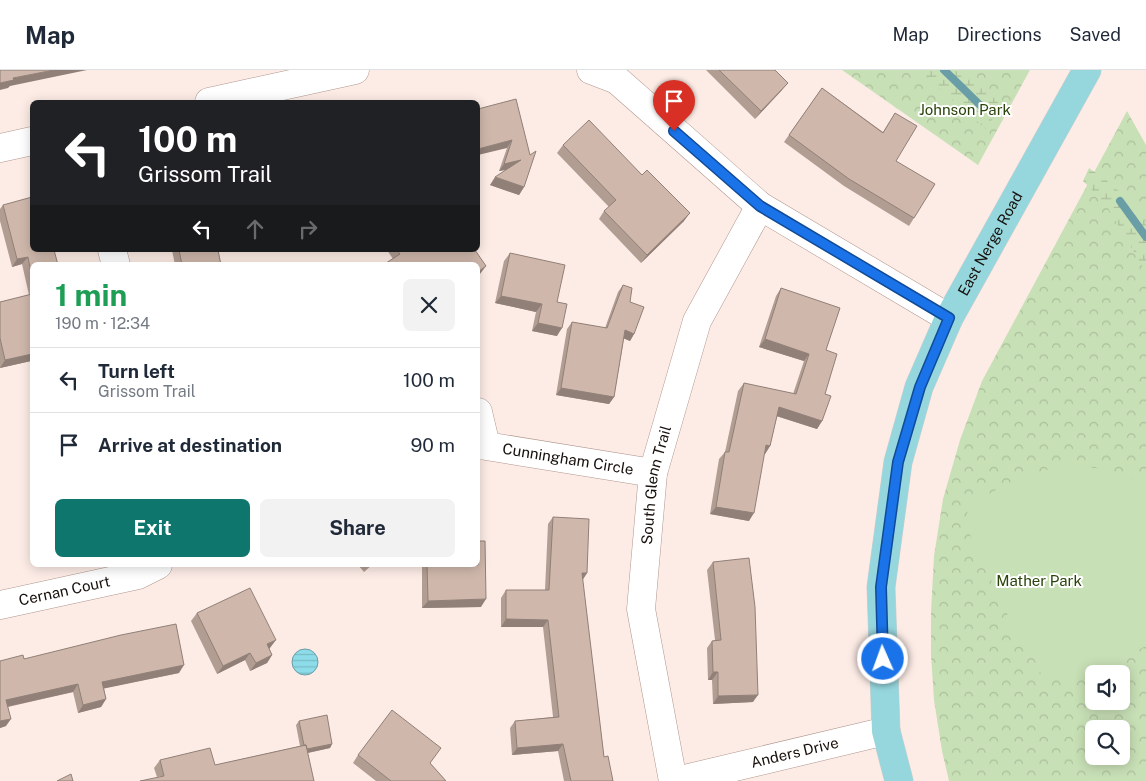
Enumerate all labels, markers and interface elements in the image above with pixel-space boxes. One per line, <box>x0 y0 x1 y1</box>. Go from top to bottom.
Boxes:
text: Map <box>25 21 75 49</box>
text: Map <box>892 24 929 45</box>
text: Directions <box>957 24 1042 45</box>
text: Saved <box>1070 24 1121 45</box>
pin <box>653 80 695 131</box>
icon: arrive <box>660 87 688 115</box>
park label: Johnson Park <box>919 101 1011 118</box>
text: 100 m <box>138 119 237 160</box>
icon: left <box>55 120 120 185</box>
text: Grissom Trail <box>138 161 272 187</box>
street label: East Nerge Road <box>954 189 1026 299</box>
icon: left <box>188 215 216 243</box>
icon: ahead <box>241 215 269 243</box>
icon: right <box>294 215 322 243</box>
text: 1 min <box>55 277 127 313</box>
button: close <box>403 279 455 331</box>
text: 190 m · 12:34 <box>55 314 150 333</box>
text: Turn left <box>98 360 175 382</box>
icon: left <box>55 366 83 394</box>
text: 100 m <box>403 369 455 391</box>
text: Grissom Trail <box>98 382 196 401</box>
street label: South Glenn Trail <box>638 424 674 545</box>
icon: arrive <box>55 431 83 459</box>
text: Arrive at destination <box>98 434 282 456</box>
text: 90 m <box>411 434 455 456</box>
street label: Cunningham Circle <box>501 440 635 478</box>
button: Exit <box>55 499 250 557</box>
button: Share <box>260 499 455 557</box>
street label: Cernan Court <box>17 572 112 609</box>
park label: Mather Park <box>996 572 1082 589</box>
position arrow <box>856 632 908 684</box>
map controls <box>1085 665 1130 765</box>
button: sound <box>1085 665 1130 710</box>
button: search <box>1085 720 1130 765</box>
street label: Anders Drive <box>749 734 840 771</box>

